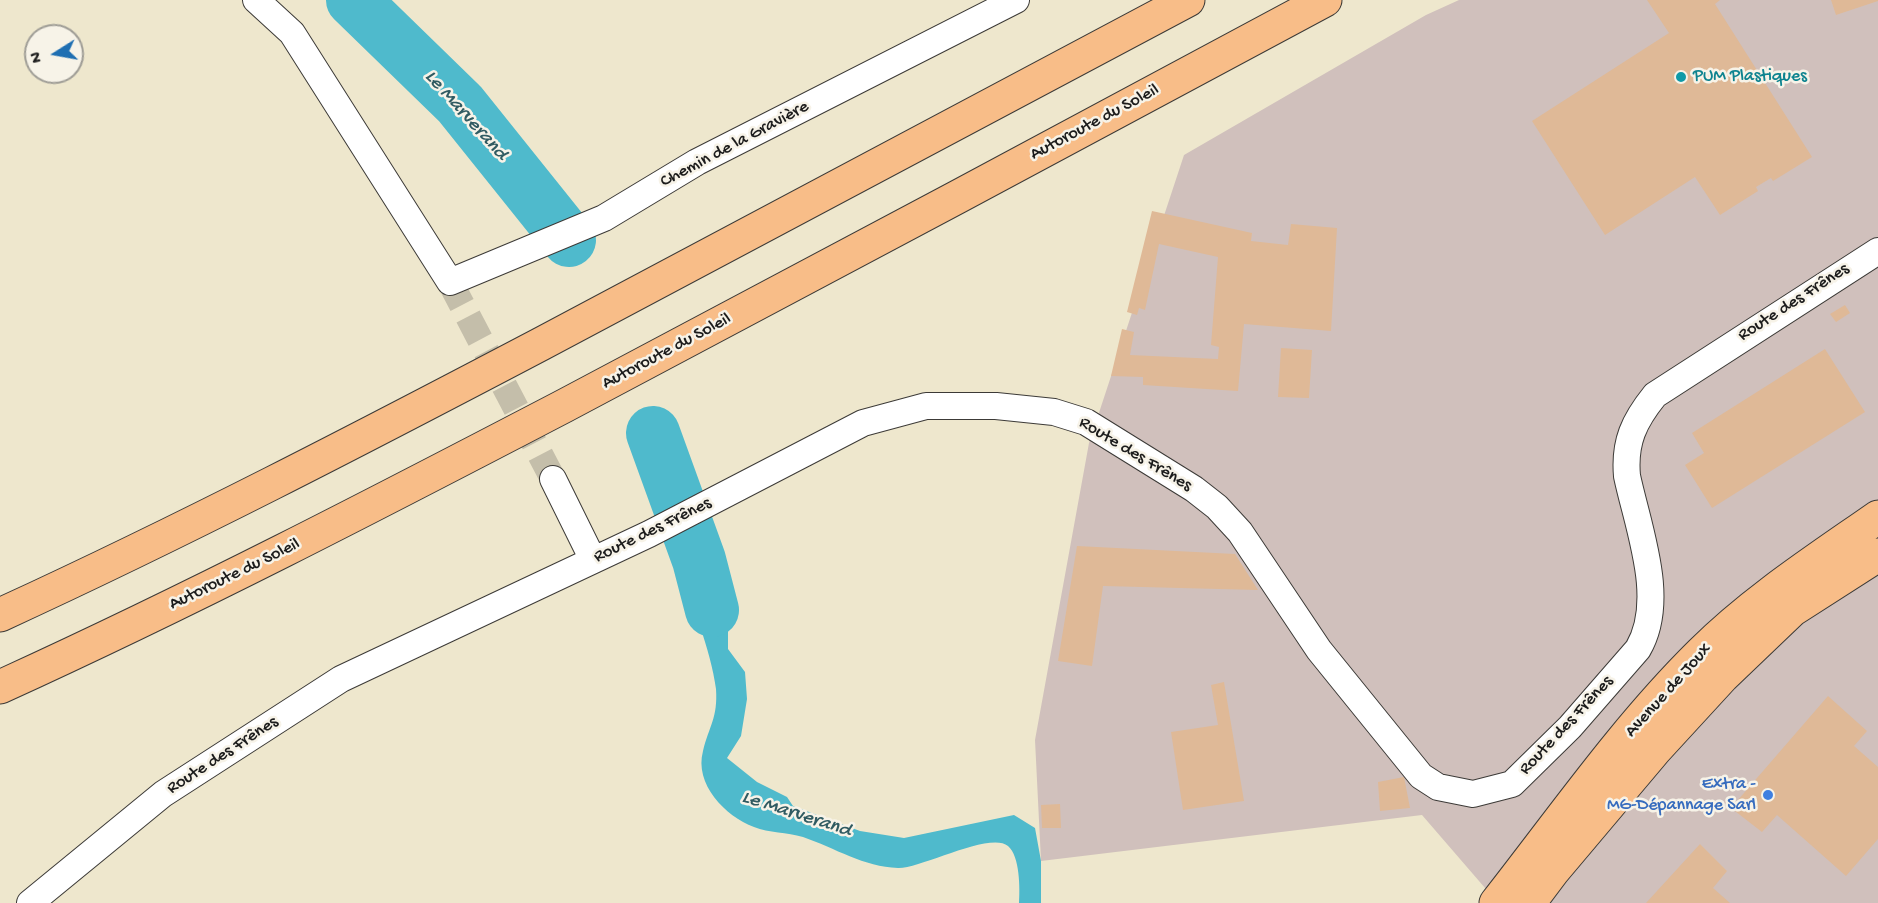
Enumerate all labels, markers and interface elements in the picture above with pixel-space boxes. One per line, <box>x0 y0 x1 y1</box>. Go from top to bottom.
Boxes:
north arrow <box>24 24 84 84</box>
text: N <box>27 50 48 64</box>
water label: Le Marverand <box>418 66 512 166</box>
place label: PUM Plastiques <box>1693 66 1807 88</box>
marker: PUM Plastiques <box>1674 70 1688 84</box>
street label: Autoroute du Soleil <box>1027 80 1163 166</box>
street label: Chemin de la Gravière <box>657 97 813 193</box>
street label: Route des Frênes <box>1734 259 1854 347</box>
street label: Autoroute du Soleil <box>599 309 735 395</box>
street label: Route des Frênes <box>1074 413 1196 497</box>
street label: Route des Frênes <box>591 493 715 569</box>
street label: Autoroute du Soleil <box>166 534 304 616</box>
street label: Avenue de Joux <box>1621 639 1717 743</box>
street label: Route des Frênes <box>1515 672 1619 780</box>
street label: Route des Frênes <box>163 712 283 800</box>
place label: Extra - MG-Dépannage Sarl <box>1607 774 1756 816</box>
water label: Le Marverand <box>739 786 853 844</box>
marker: Extra - MG-Dépannage Sarl <box>1761 788 1775 802</box>

